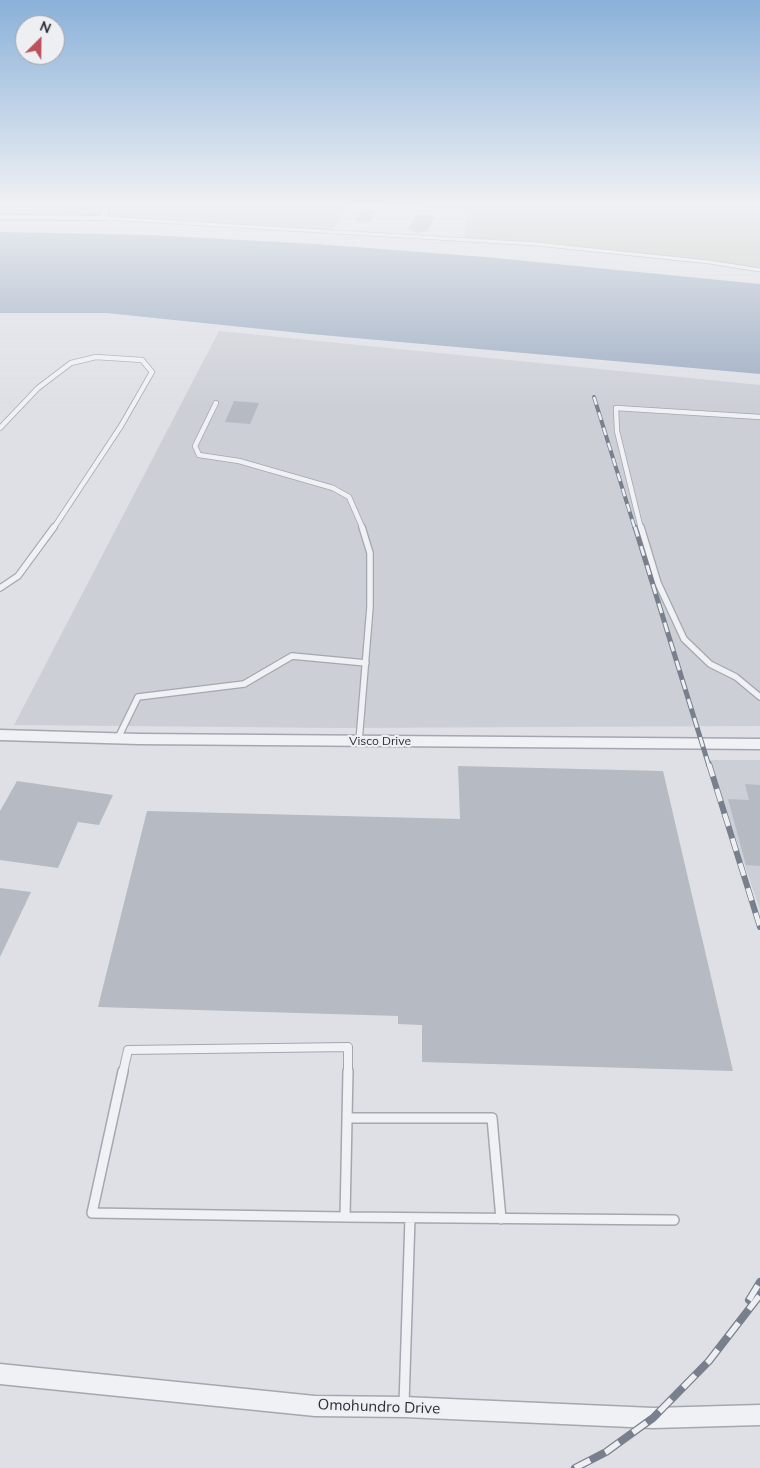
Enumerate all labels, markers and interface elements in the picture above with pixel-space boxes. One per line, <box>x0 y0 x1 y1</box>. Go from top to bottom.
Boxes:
north arrow <box>15 15 65 65</box>
text: N <box>37 17 54 37</box>
street label: Visco Drive <box>349 734 411 748</box>
street label: Omohundro Drive <box>317 1396 441 1418</box>

